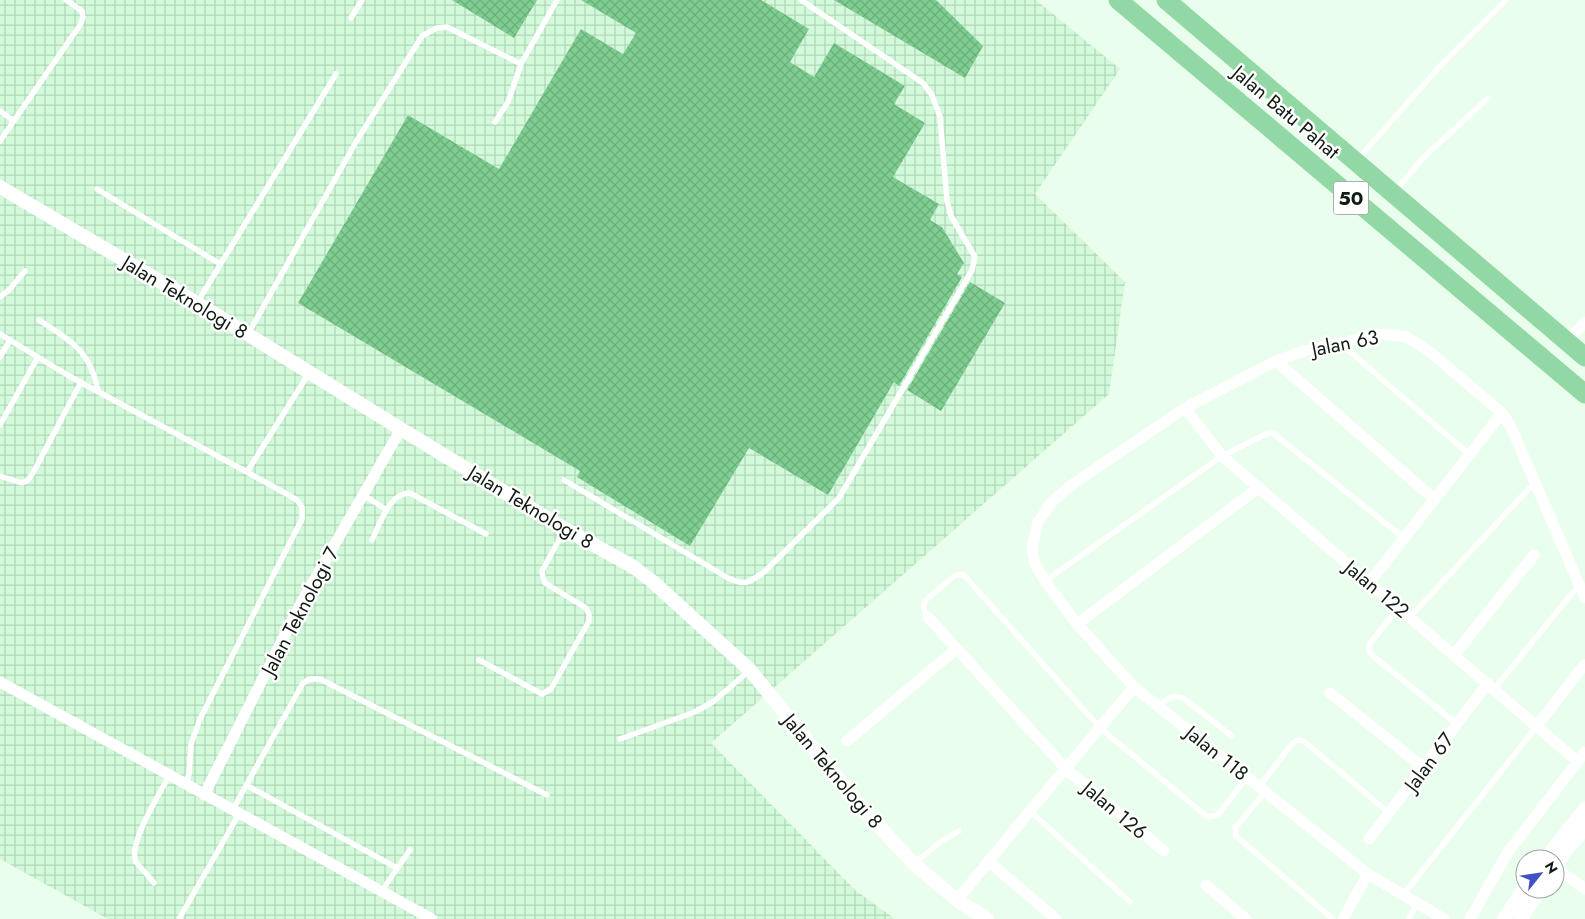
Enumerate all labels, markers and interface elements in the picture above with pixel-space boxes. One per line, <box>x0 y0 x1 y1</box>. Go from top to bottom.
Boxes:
street label: Jalan Batu Pahat <box>1223 57 1346 166</box>
road number: 50 <box>1334 182 1368 214</box>
street label: Jalan Teknologi 8 <box>114 247 253 346</box>
street label: Jalan 63 <box>1306 323 1381 365</box>
street label: Jalan Teknologi 8 <box>460 457 599 556</box>
street label: Jalan Teknologi 7 <box>253 541 347 683</box>
street label: Jalan 122 <box>1336 552 1415 625</box>
street label: Jalan Teknologi 8 <box>774 705 889 835</box>
street label: Jalan 118 <box>1176 717 1255 788</box>
street label: Jalan 67 <box>1396 726 1461 800</box>
street label: Jalan 126 <box>1074 773 1154 846</box>
north arrow <box>1515 849 1565 899</box>
text: N <box>1540 858 1563 877</box>

